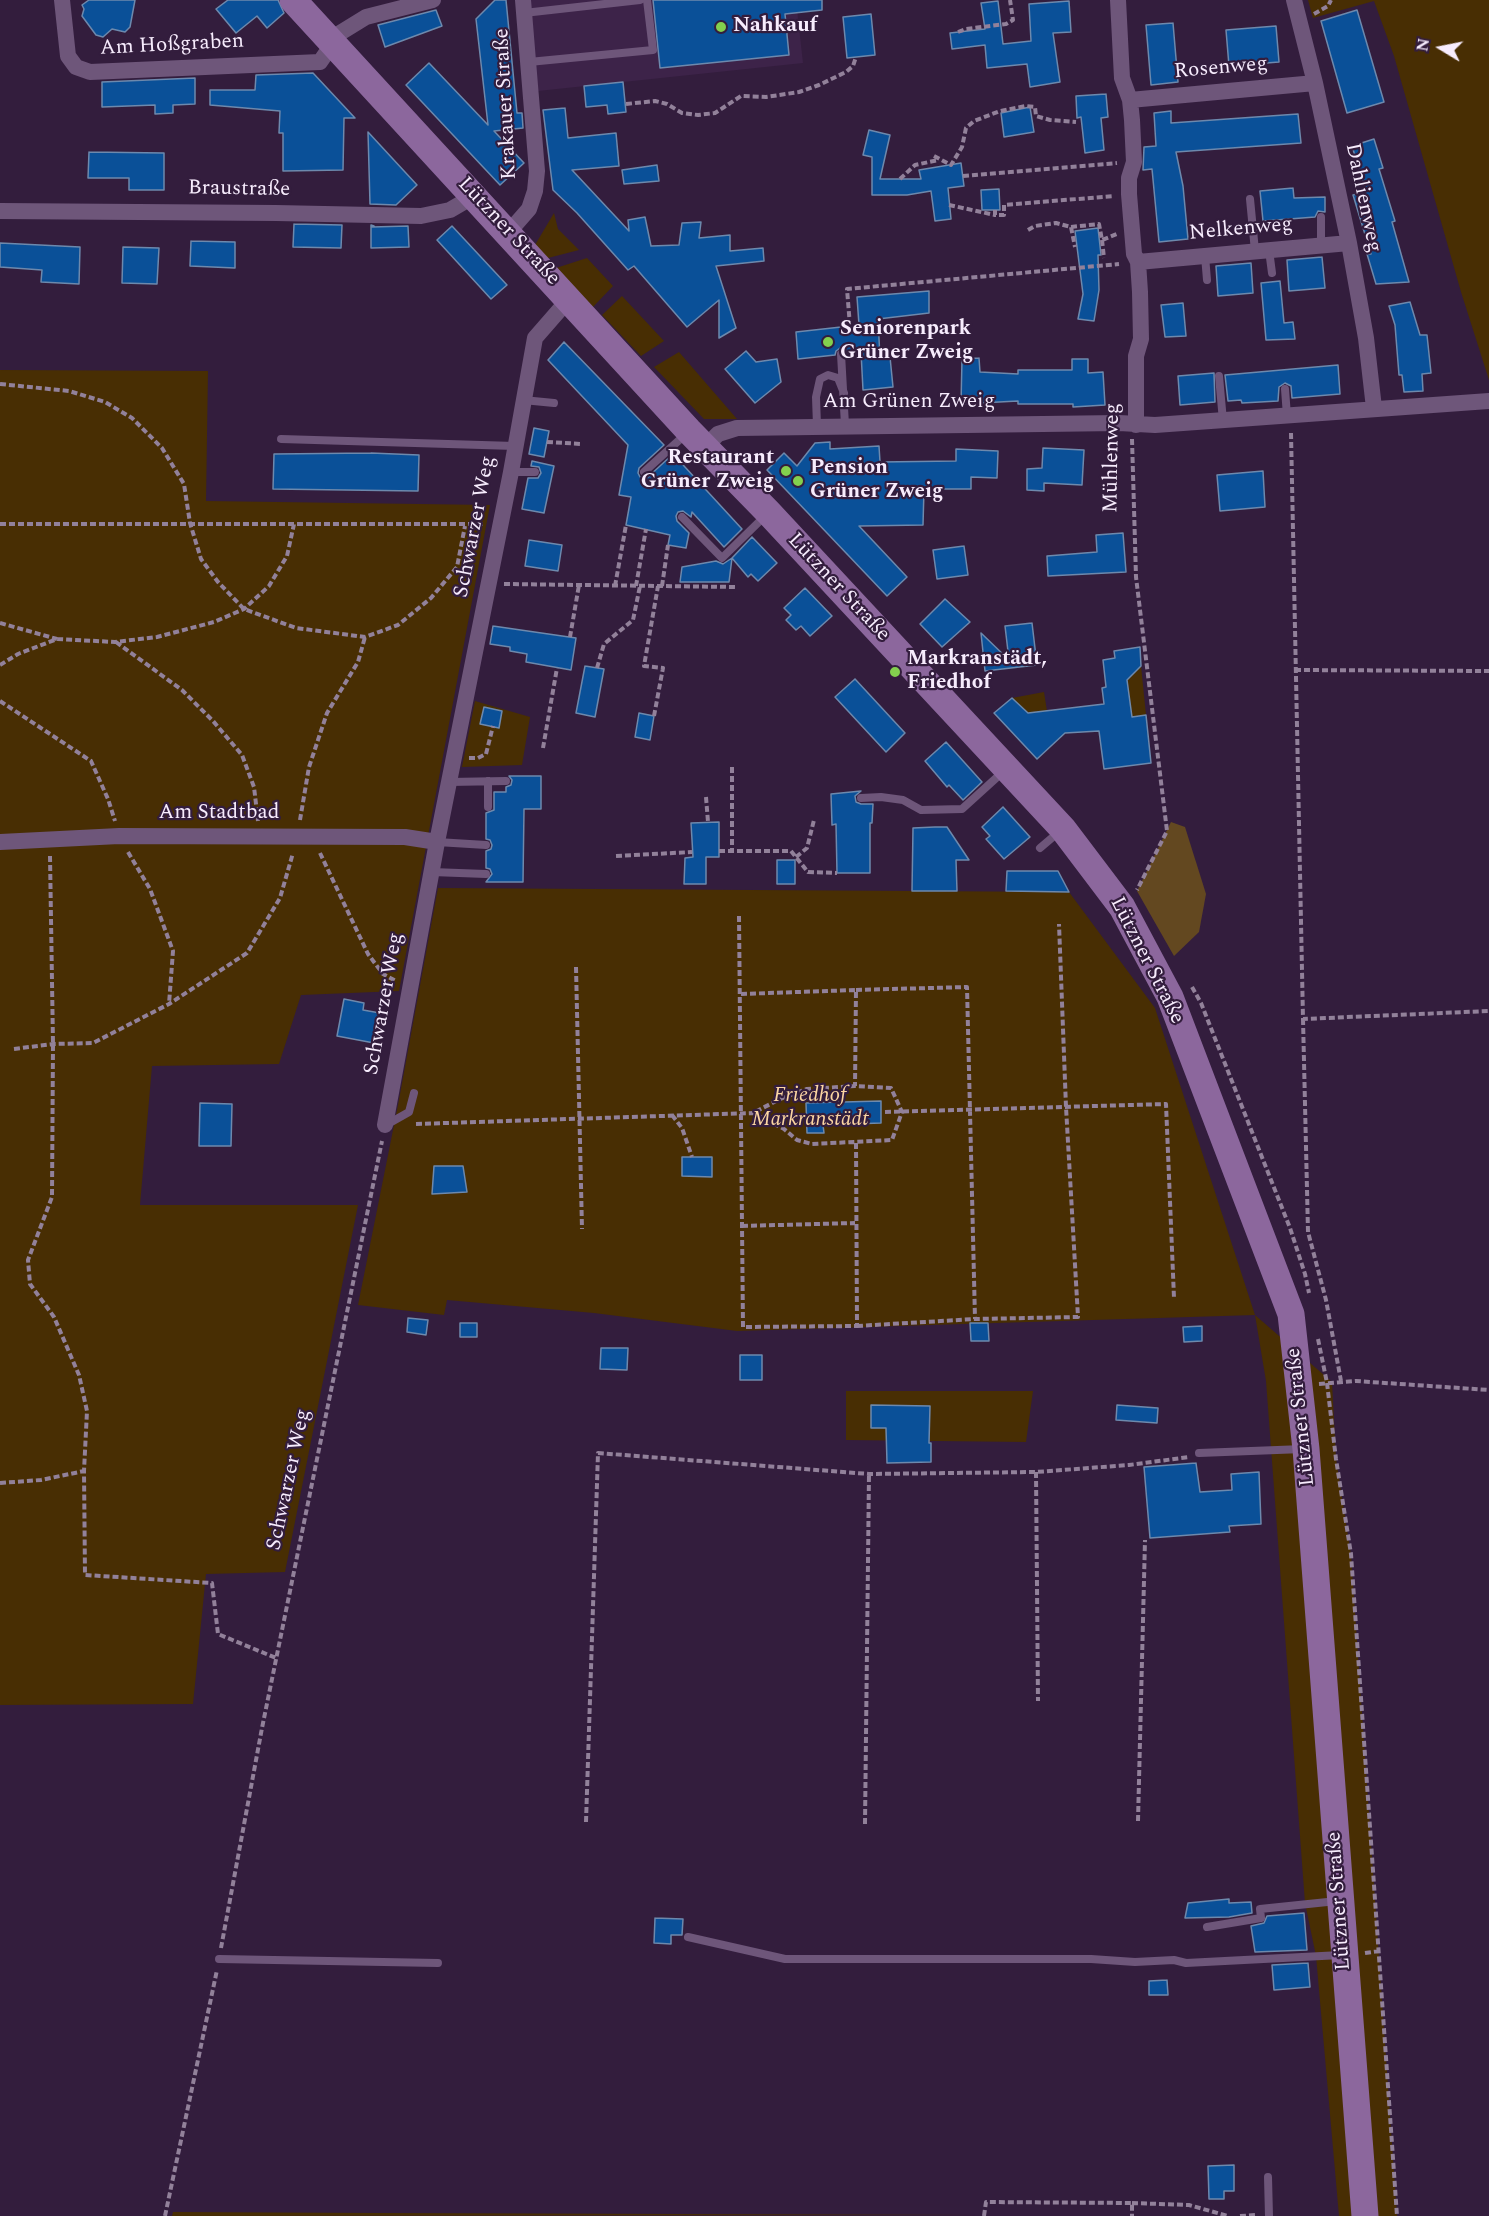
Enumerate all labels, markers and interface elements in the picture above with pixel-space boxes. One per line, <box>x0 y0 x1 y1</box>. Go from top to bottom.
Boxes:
place label: Nahkauf <box>733 14 817 40</box>
north arrow <box>1411 18 1471 78</box>
marker: Nahkauf <box>714 20 728 34</box>
street label: Krakauer Straße <box>490 28 524 180</box>
street label: Am Hoßgraben <box>99 30 245 62</box>
text: N <box>1410 36 1436 53</box>
street label: Rosenweg <box>1173 52 1269 86</box>
street label: Dahlienweg <box>1338 141 1386 255</box>
street label: Lützner Straße <box>451 172 565 292</box>
street label: Braustraße <box>188 177 290 203</box>
street label: Nelkenweg <box>1188 213 1294 247</box>
place label: Seniorenpark Grüner Zweig <box>840 317 973 367</box>
marker: Seniorenpark Grüner Zweig <box>821 335 835 349</box>
street label: Am Grünen Zweig <box>823 390 995 416</box>
street label: Mühlenweg <box>1099 403 1127 513</box>
place label: Restaurant Grüner Zweig <box>641 446 774 496</box>
street label: Schwarzer Weg <box>450 454 502 600</box>
place label: Pension Grüner Zweig <box>810 456 943 506</box>
marker: Restaurant Grüner Zweig <box>779 464 793 478</box>
marker: Pension Grüner Zweig <box>791 474 805 488</box>
street label: Lützner Straße <box>781 528 895 648</box>
place label: Markranstädt, Friedhof <box>907 647 1047 697</box>
marker: Markranstädt, Friedhof <box>888 665 902 679</box>
street label: Am Stadtbad <box>158 801 280 827</box>
street label: Lützner Straße <box>1103 893 1189 1029</box>
street label: Schwarzer Weg <box>360 931 410 1077</box>
park label: Friedhof Markranstädt <box>751 1084 869 1134</box>
street label: Lützner Straße <box>1282 1346 1322 1488</box>
street label: Schwarzer Weg <box>263 1407 317 1553</box>
street label: Lützner Straße <box>1323 1831 1357 1971</box>

